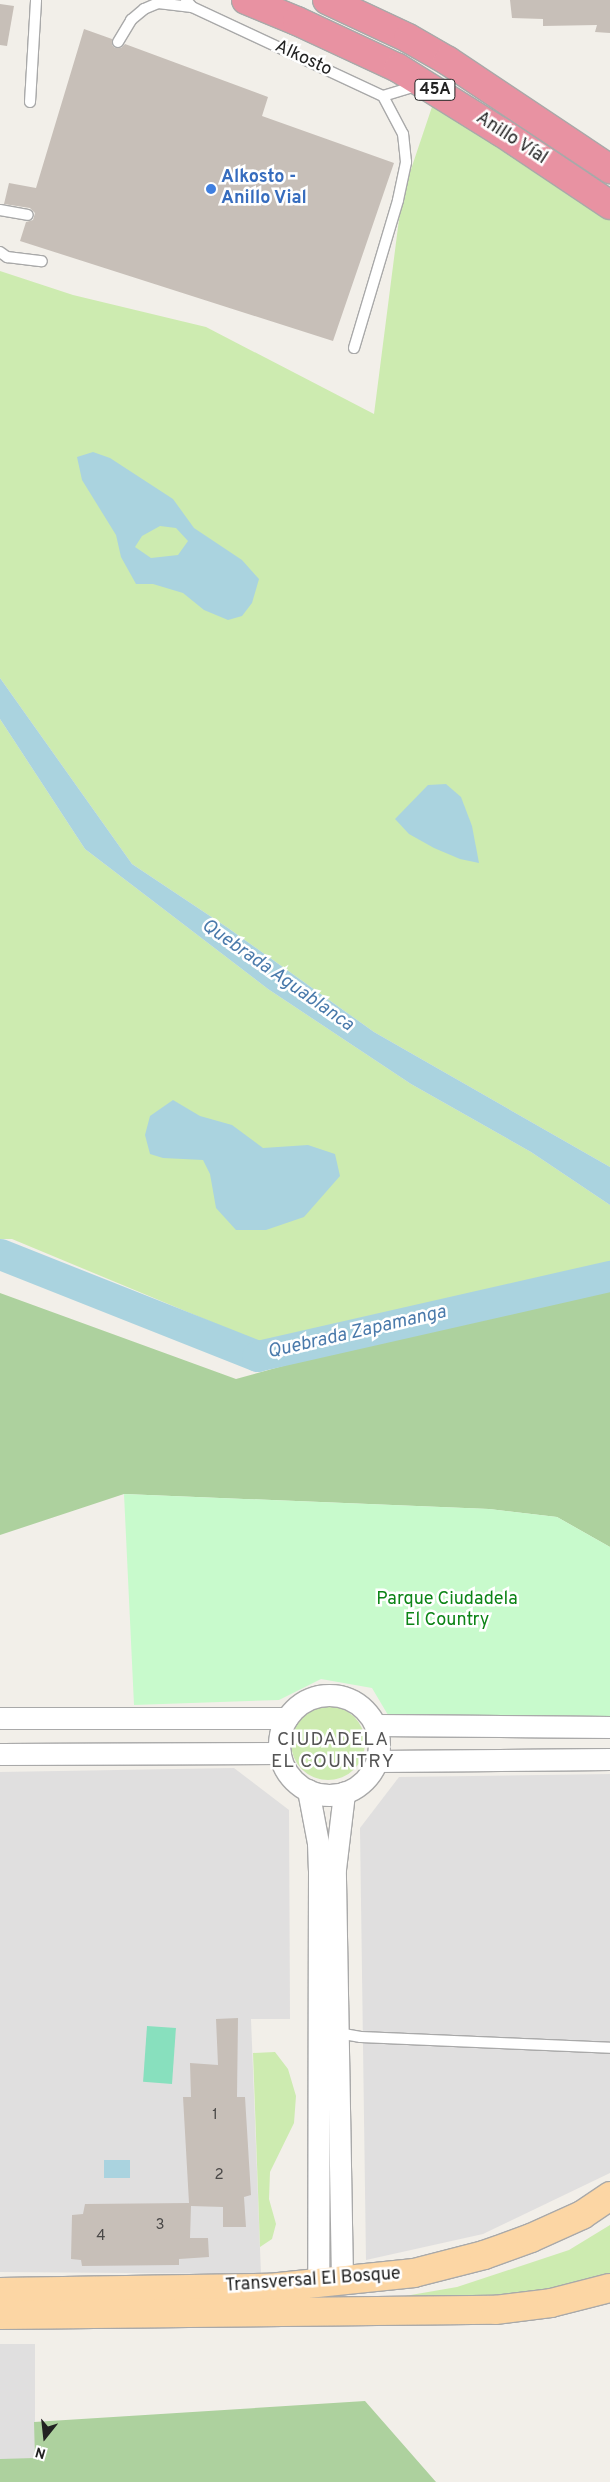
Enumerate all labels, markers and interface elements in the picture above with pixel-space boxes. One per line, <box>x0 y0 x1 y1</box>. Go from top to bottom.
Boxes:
street label: Alkosto <box>271 36 335 82</box>
road number: 45A <box>414 76 456 104</box>
street label: Anillo Víal <box>471 108 551 170</box>
place label: Alkosto - Anillo Vial <box>221 168 307 210</box>
marker: Alkosto - Anillo Vial <box>205 183 217 195</box>
water label: Quebrada Aguablanca <box>196 915 358 1037</box>
water label: Quebrada Zapamanga <box>266 1301 448 1365</box>
park label: Parque Ciudadela El Country <box>376 1590 518 1632</box>
district label: CIUDADELA EL COUNTRY <box>270 1730 396 1774</box>
house number: 1 <box>212 2107 218 2125</box>
house number: 2 <box>214 2167 224 2185</box>
house number: 3 <box>155 2217 165 2235</box>
house number: 4 <box>96 2228 106 2246</box>
street label: Transversal El Bosque <box>225 2264 401 2298</box>
north arrow <box>20 2412 70 2462</box>
text: N <box>34 2442 48 2461</box>

